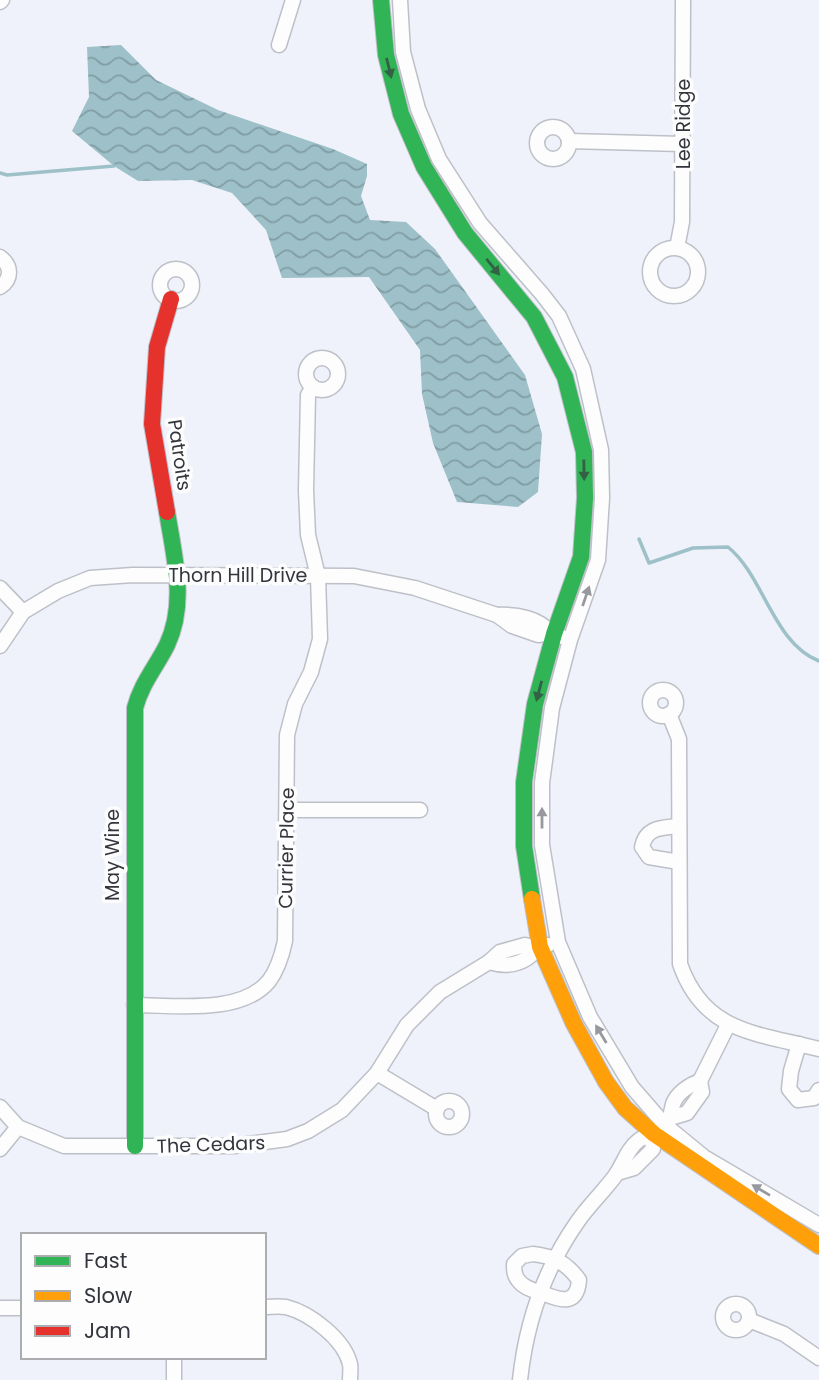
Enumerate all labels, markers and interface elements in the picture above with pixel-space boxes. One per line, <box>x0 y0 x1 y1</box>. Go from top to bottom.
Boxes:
one-way arrow <box>384 57 395 79</box>
street label: Lee Ridge <box>670 79 697 169</box>
one-way arrow <box>485 259 500 276</box>
street label: Patroits <box>161 418 198 492</box>
one-way arrow <box>578 459 590 481</box>
street label: Thorn Hill Drive <box>169 562 307 589</box>
one-way arrow <box>581 585 592 606</box>
one-way arrow <box>533 681 543 702</box>
street label: Currier Place <box>272 787 301 909</box>
one-way arrow <box>536 807 548 829</box>
street label: May Wine <box>99 809 126 901</box>
one-way arrow <box>594 1025 607 1044</box>
street label: The Cedars <box>156 1129 266 1160</box>
one-way arrow <box>751 1184 770 1196</box>
legend <box>21 1233 266 1359</box>
text: Fast <box>84 1246 127 1275</box>
text: Slow <box>84 1281 132 1310</box>
text: Jam <box>84 1316 131 1345</box>

